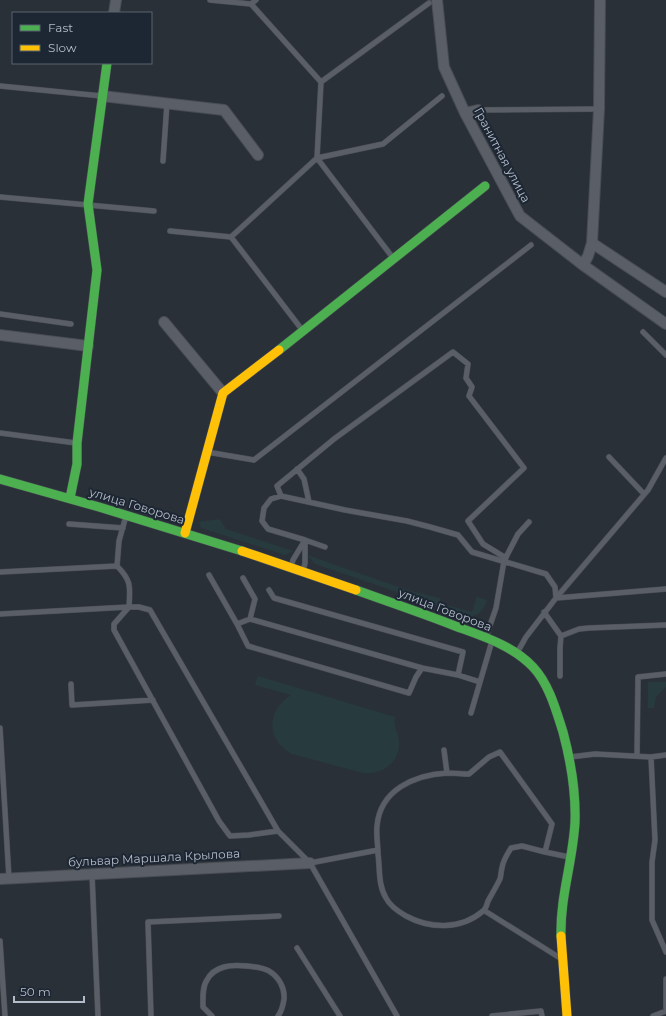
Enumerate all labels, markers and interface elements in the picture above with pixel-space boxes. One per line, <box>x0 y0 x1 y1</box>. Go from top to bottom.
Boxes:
legend <box>12 12 152 64</box>
text: Fast <box>48 20 73 35</box>
text: Slow <box>48 40 77 55</box>
street label: Гранитная улица <box>471 105 534 205</box>
street label: улица Говорова <box>87 484 187 527</box>
street label: улица Говорова <box>395 584 494 634</box>
street label: бульвар Маршала Крылова <box>68 846 240 869</box>
scale bar <box>14 978 84 1004</box>
text: 50 m <box>20 984 51 999</box>

